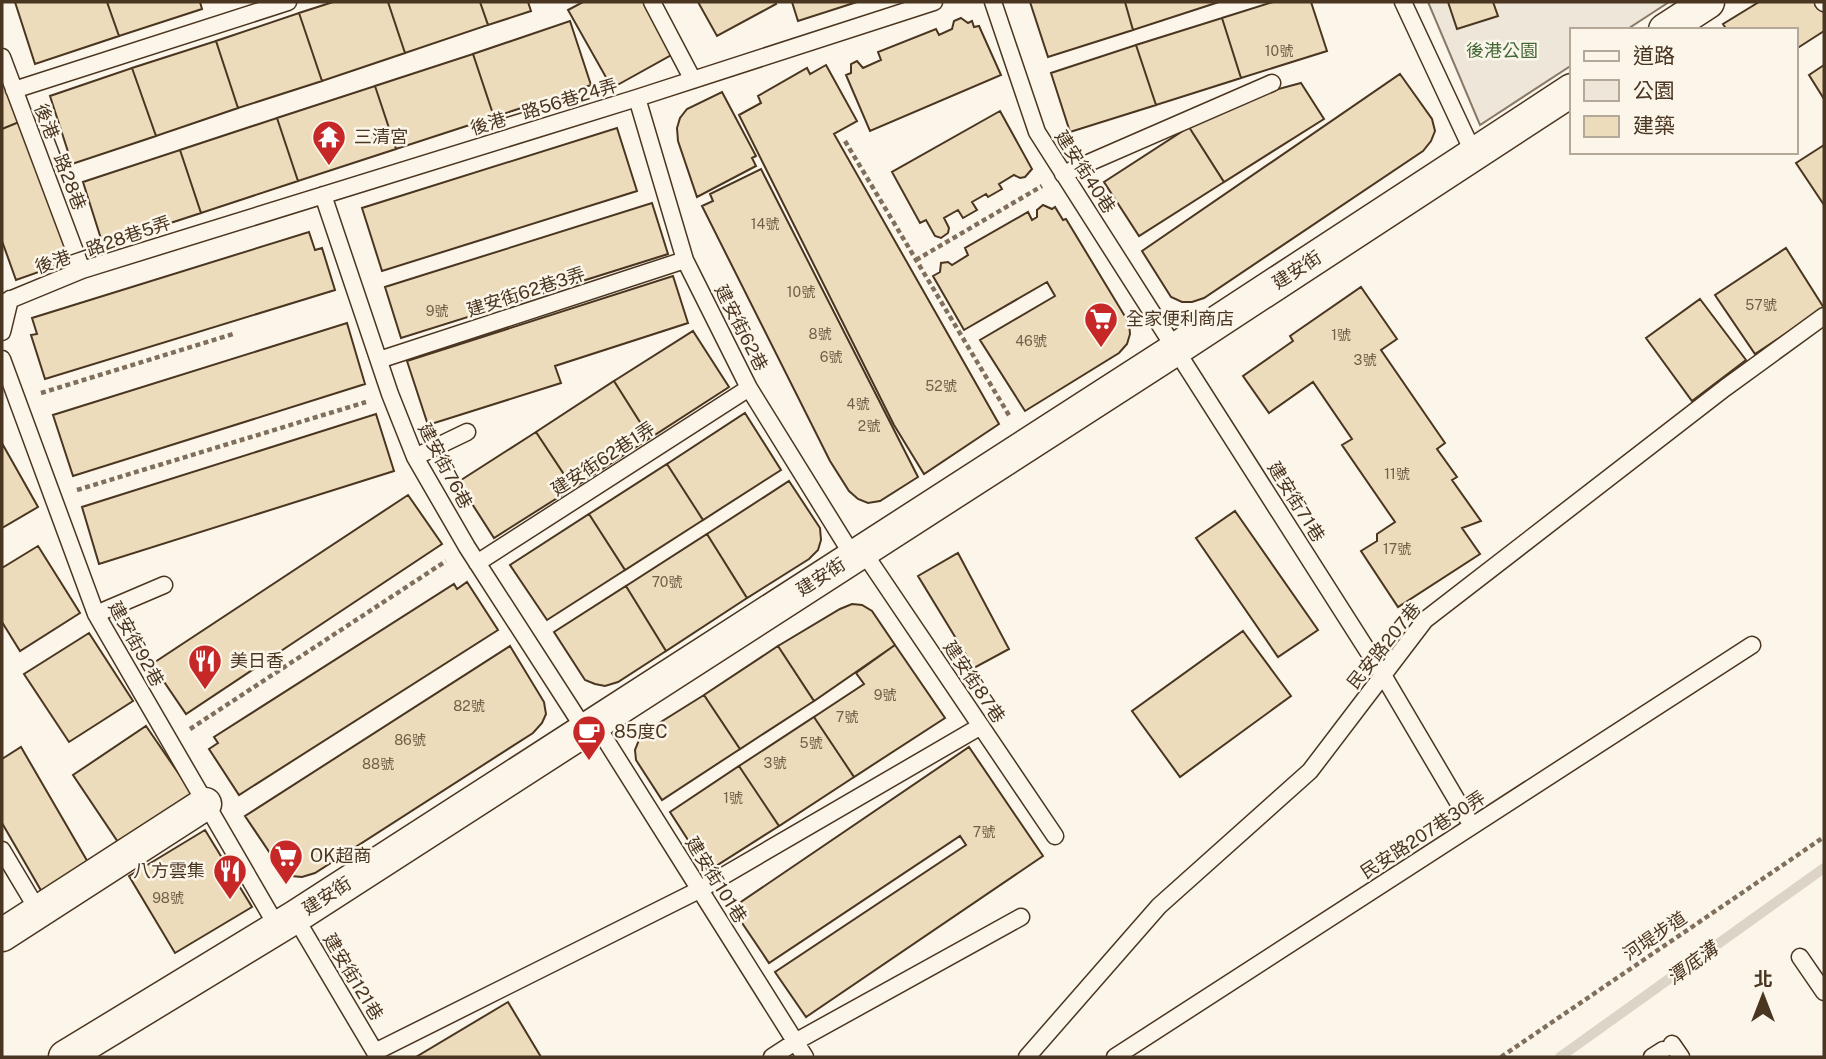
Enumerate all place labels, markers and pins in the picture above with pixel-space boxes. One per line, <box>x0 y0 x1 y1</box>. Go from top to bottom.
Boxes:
temple icon: 三清宮 <box>310 118 348 167</box>
place label: 三清宮 <box>354 126 408 147</box>
supermarket icon: 全家便利商店 <box>1082 300 1120 349</box>
place label: 全家便利商店 <box>1126 308 1234 329</box>
restaurant icon: 美日香 <box>186 642 224 691</box>
place label: 美日香 <box>230 650 284 671</box>
cafe icon: 85度C <box>570 713 608 762</box>
place label: 85度C <box>614 721 668 742</box>
supermarket icon: OK超商 <box>267 837 305 886</box>
place label: OK超商 <box>310 845 372 866</box>
restaurant icon: 八方雲集 <box>211 852 249 901</box>
place label: 八方雲集 <box>133 860 205 881</box>

